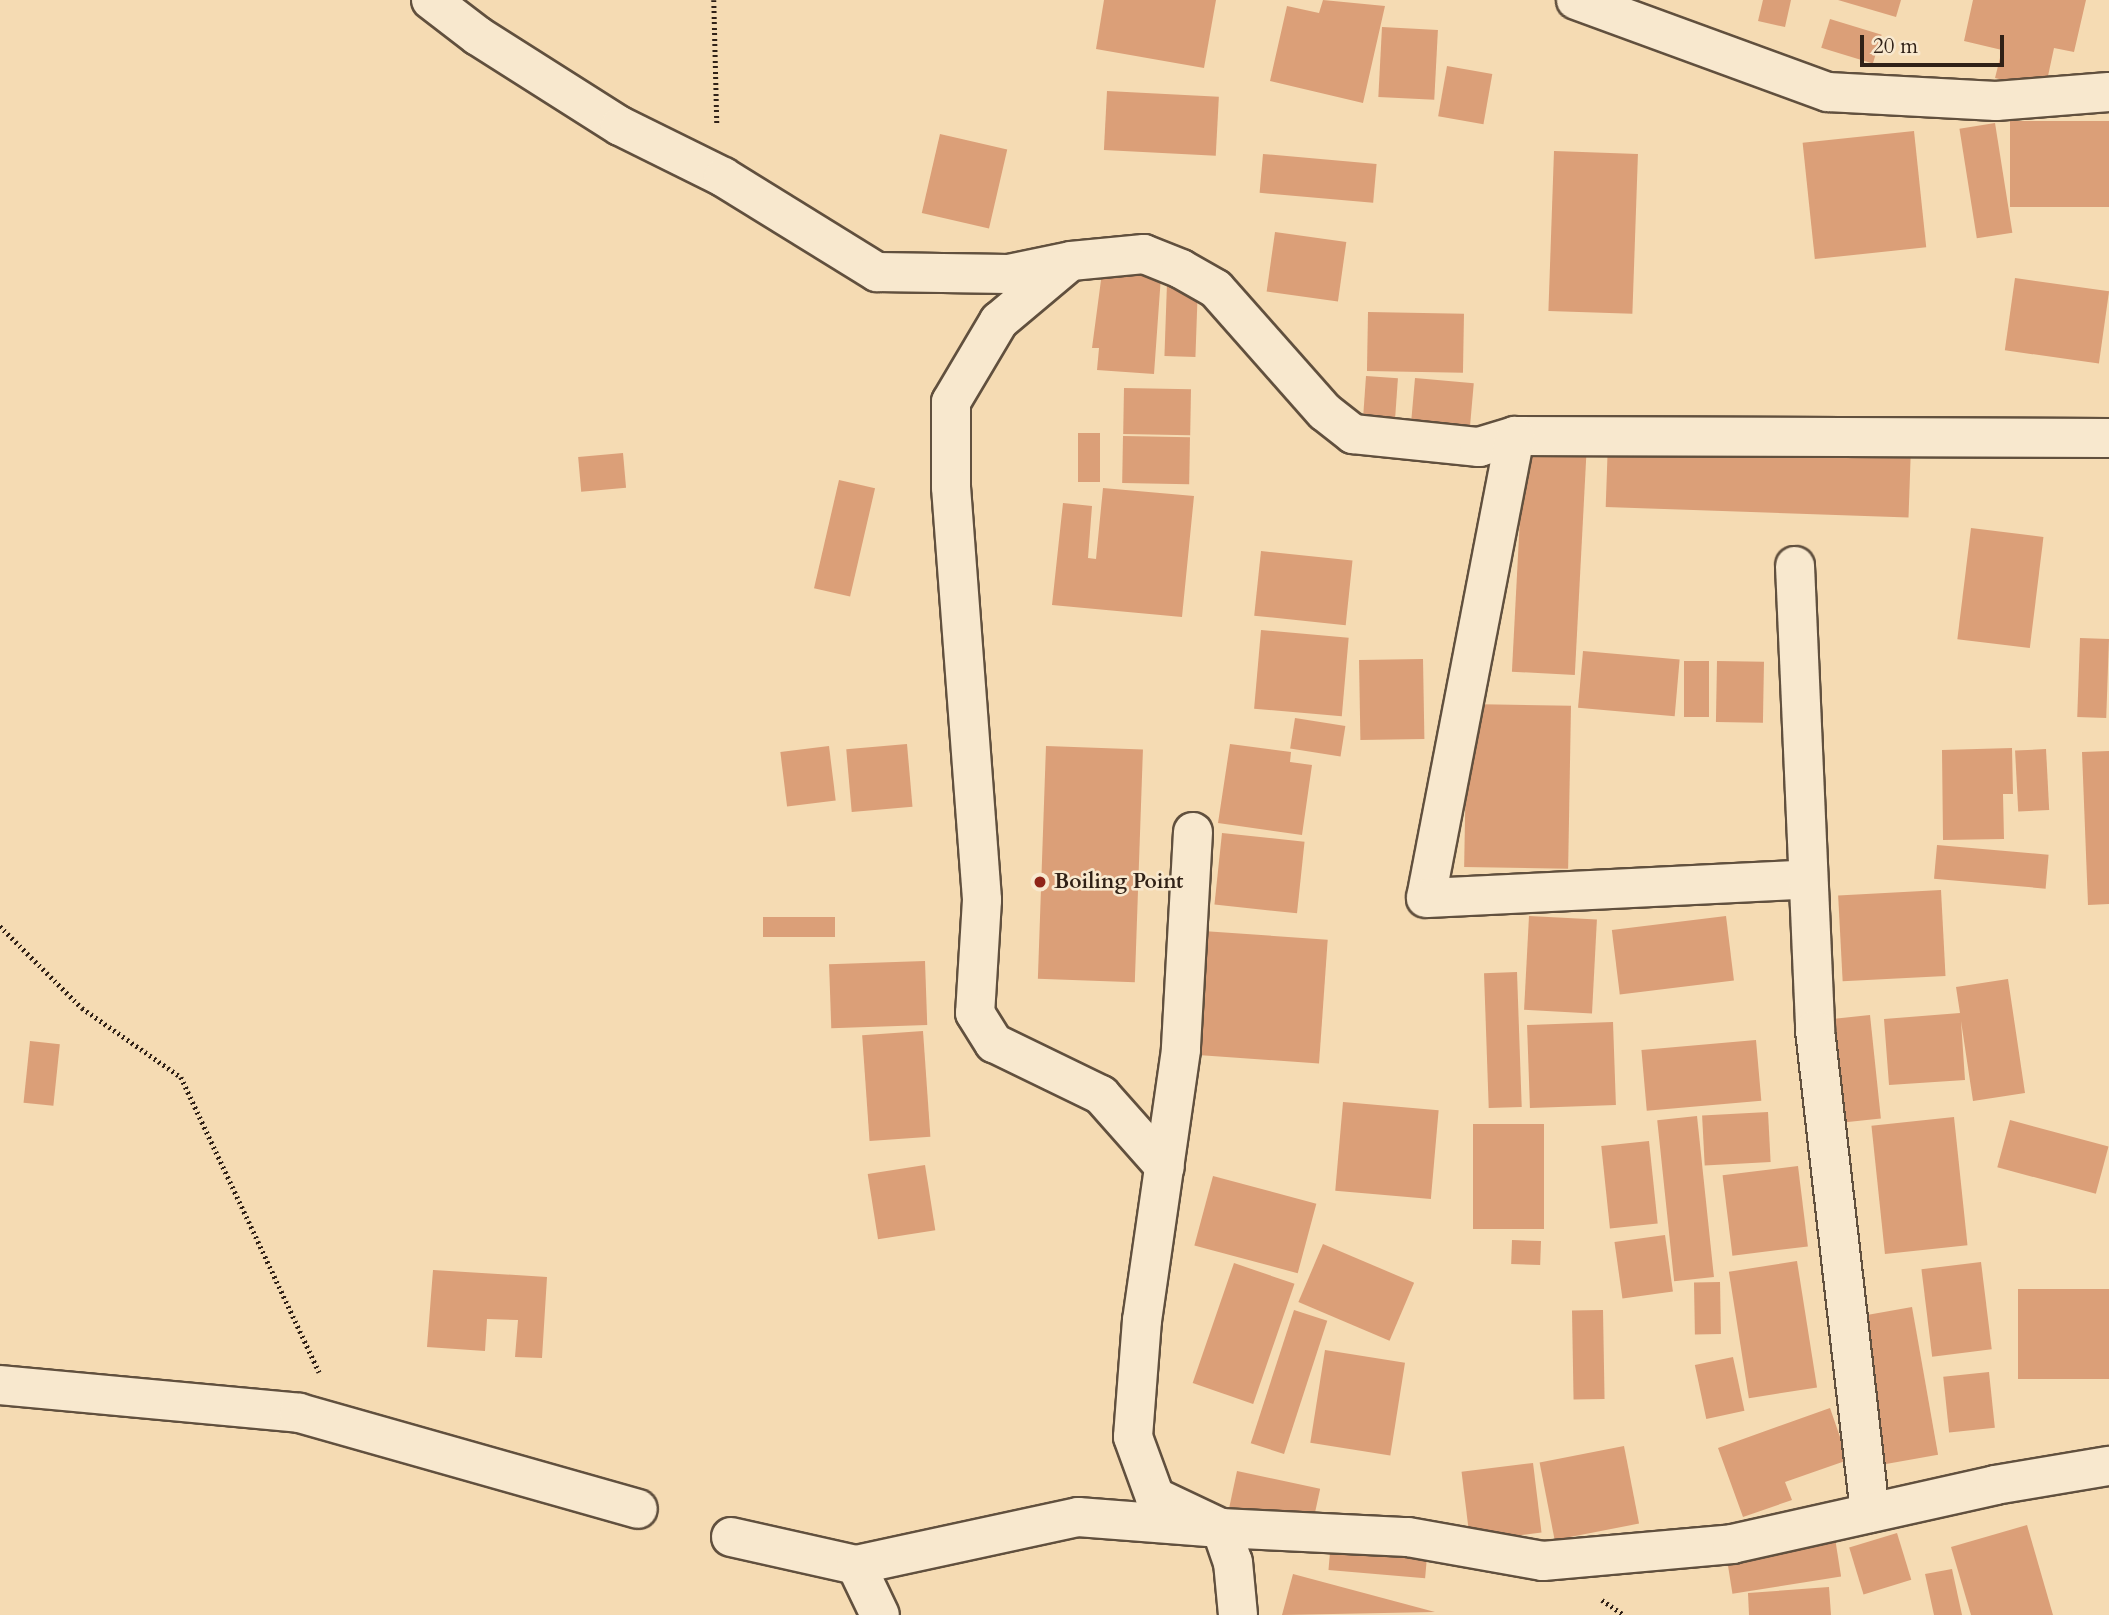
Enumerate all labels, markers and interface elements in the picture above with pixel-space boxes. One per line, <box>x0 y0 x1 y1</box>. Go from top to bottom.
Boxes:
scale bar <box>1864 21 2008 65</box>
text: 20 m <box>1873 32 1918 61</box>
place label: Boiling Point <box>1054 869 1184 895</box>
marker: Boiling Point <box>1032 874 1048 890</box>

